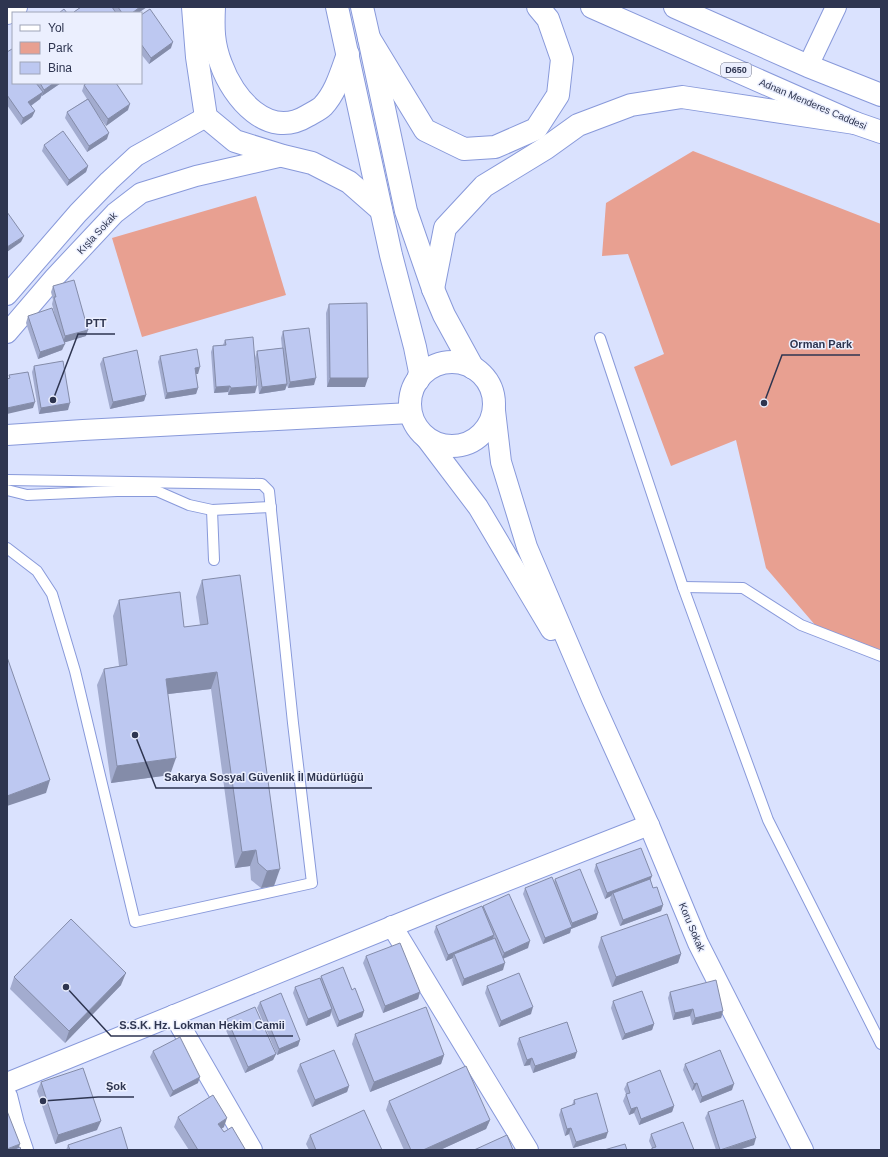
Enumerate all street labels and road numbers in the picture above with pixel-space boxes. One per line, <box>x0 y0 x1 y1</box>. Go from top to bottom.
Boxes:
road number: D650 <box>721 63 751 77</box>
street label: Adnan Menderes Caddesi <box>758 76 868 132</box>
street label: Kışla Sokak <box>75 209 120 256</box>
street label: Koru Sokak <box>677 901 708 954</box>

